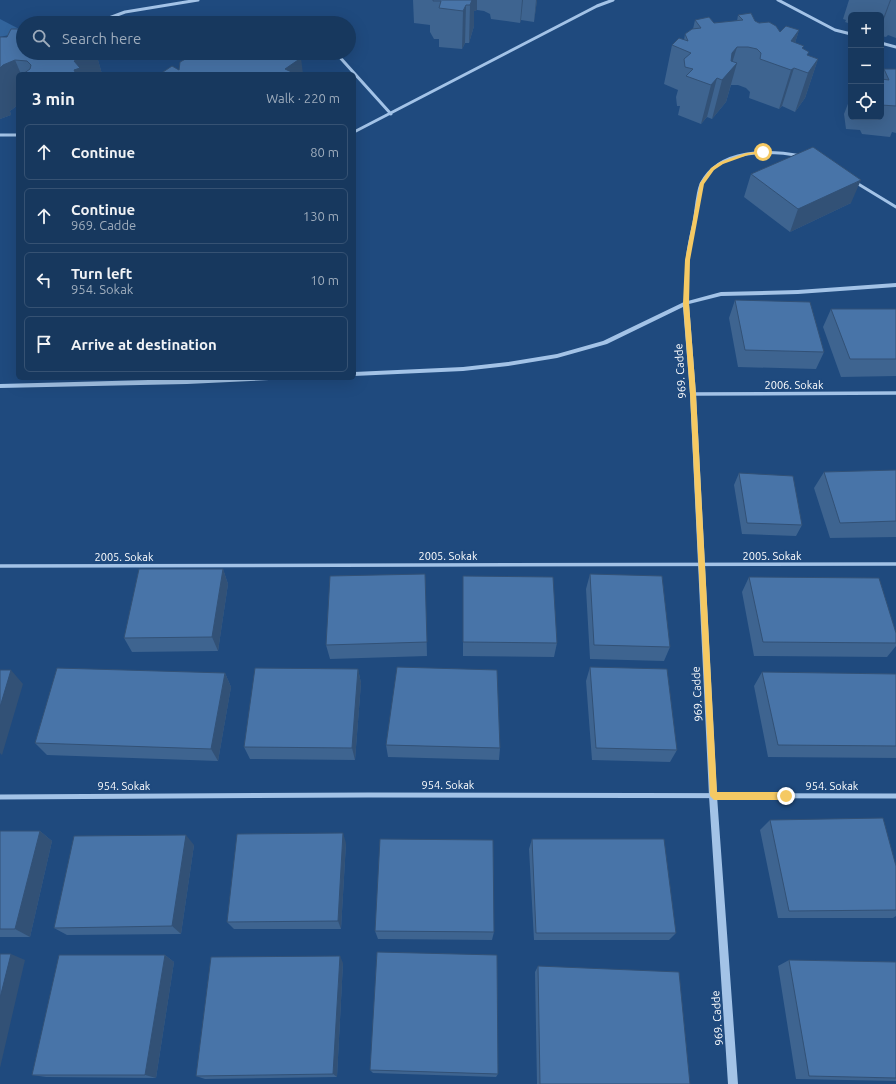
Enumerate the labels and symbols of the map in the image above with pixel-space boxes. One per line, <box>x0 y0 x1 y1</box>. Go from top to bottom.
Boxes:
route start <box>754 143 772 161</box>
street label: 969. Cadde <box>672 343 688 399</box>
street label: 2006. Sokak <box>765 379 824 391</box>
street label: 2005. Sokak <box>419 550 478 562</box>
street label: 2005. Sokak <box>743 550 802 562</box>
street label: 2005. Sokak <box>95 551 154 563</box>
street label: 969. Cadde <box>690 666 704 722</box>
street label: 954. Sokak <box>422 779 475 791</box>
street label: 954. Sokak <box>98 780 151 792</box>
street label: 954. Sokak <box>806 780 859 792</box>
route end <box>777 787 795 805</box>
street label: 969. Cadde <box>709 990 725 1046</box>

